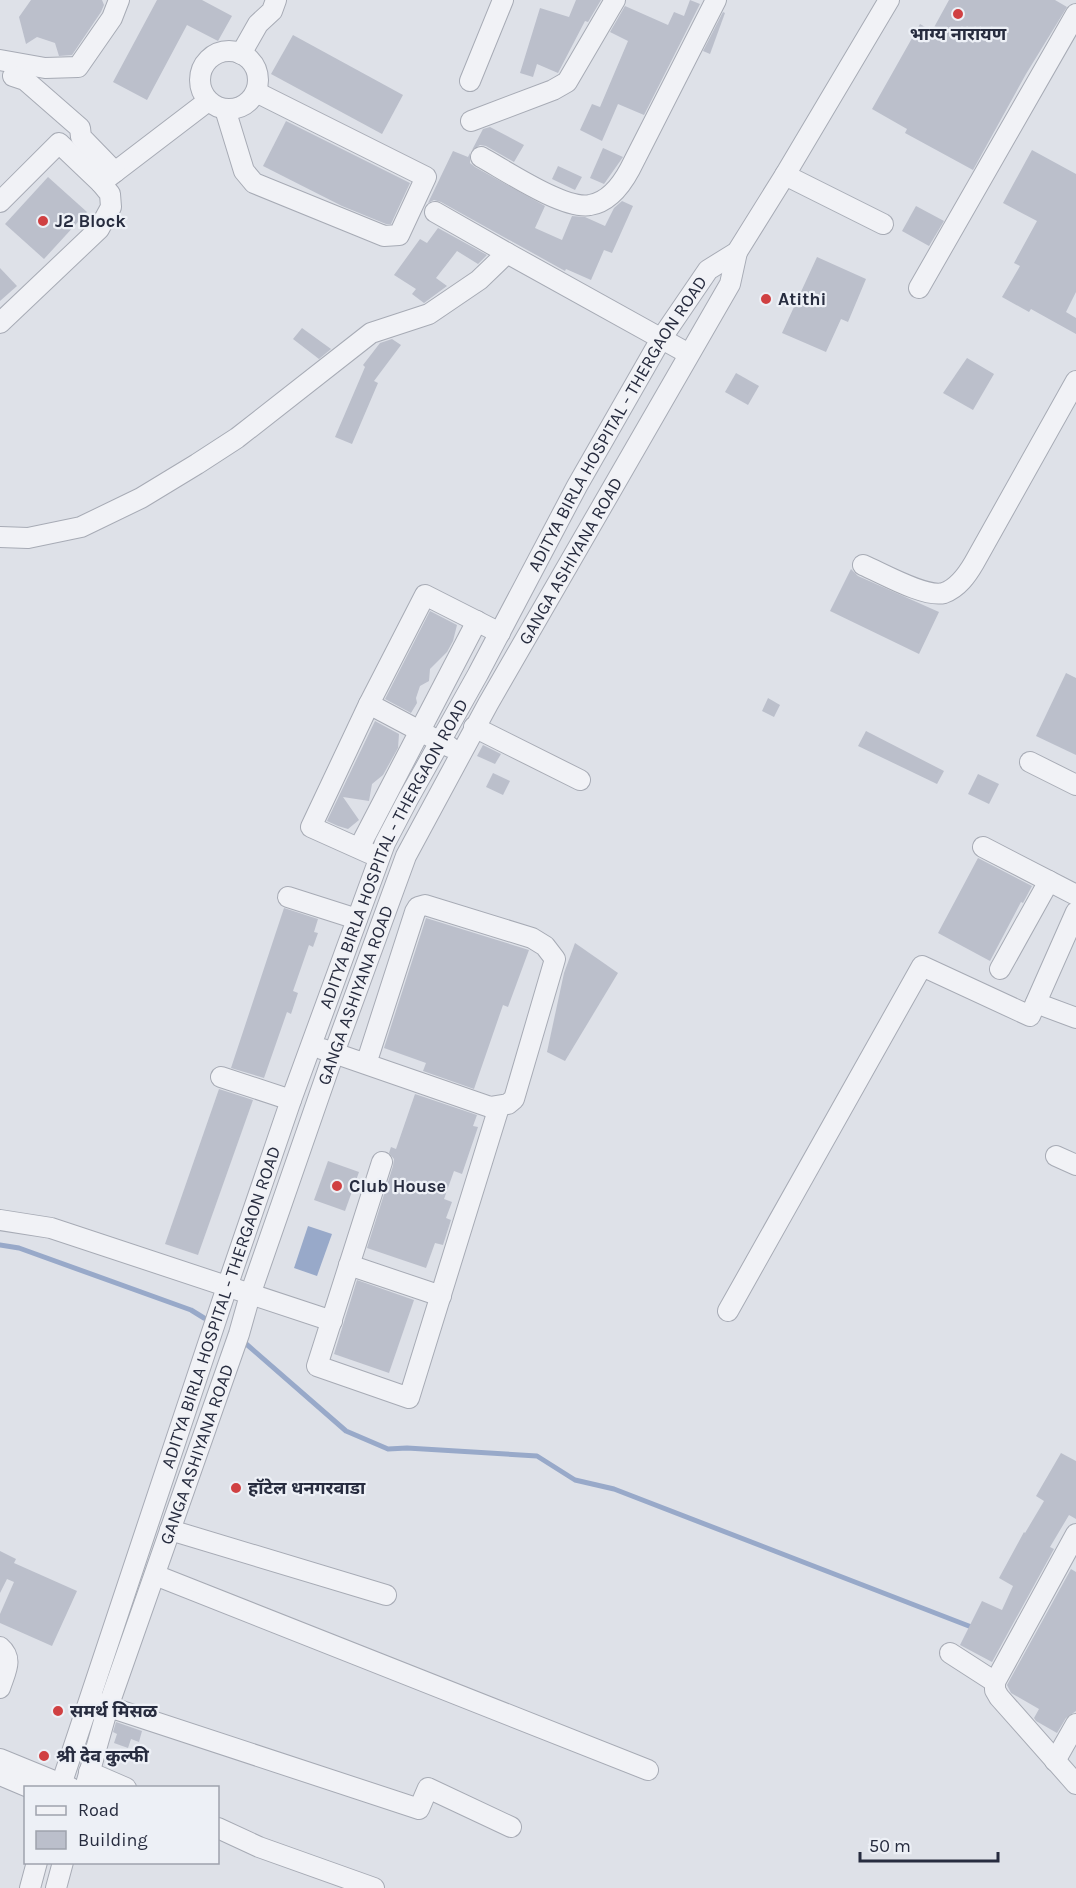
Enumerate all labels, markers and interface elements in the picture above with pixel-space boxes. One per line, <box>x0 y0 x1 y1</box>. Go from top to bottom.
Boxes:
marker: भाग्य नारायण <box>951 7 965 21</box>
place label: भाग्य नारायण <box>910 23 1007 45</box>
place label: J2 Block <box>55 210 126 232</box>
marker: J2 Block <box>36 214 50 228</box>
street label: ADITYA BIRLA HOSPITAL - THERGAON ROAD <box>523 271 712 575</box>
place label: Atithi <box>778 288 826 310</box>
marker: Atithi <box>759 292 773 306</box>
street label: GANGA ASHIYANA ROAD <box>514 473 627 648</box>
street label: ADITYA BIRLA HOSPITAL - THERGAON ROAD <box>314 695 473 1012</box>
street label: GANGA ASHIYANA ROAD <box>313 902 398 1088</box>
street label: ADITYA BIRLA HOSPITAL - THERGAON ROAD <box>156 1143 285 1471</box>
place label: Club House <box>349 1175 446 1197</box>
marker: Club House <box>330 1179 344 1193</box>
street label: GANGA ASHIYANA ROAD <box>155 1361 239 1547</box>
place label: हॉटेल धनगरवाडा <box>248 1477 366 1499</box>
marker: हॉटेल धनगरवाडा <box>229 1481 243 1495</box>
place label: समर्थ मिसळ <box>70 1700 158 1722</box>
marker: समर्थ मिसळ <box>51 1704 65 1718</box>
place label: श्री देव कुल्फी <box>56 1745 150 1767</box>
marker: श्री देव कुल्फी <box>37 1749 51 1763</box>
legend <box>24 1786 219 1864</box>
text: Road <box>78 1799 119 1821</box>
scale bar <box>860 1825 998 1863</box>
text: Building <box>78 1829 148 1851</box>
text: 50 m <box>869 1835 911 1857</box>

